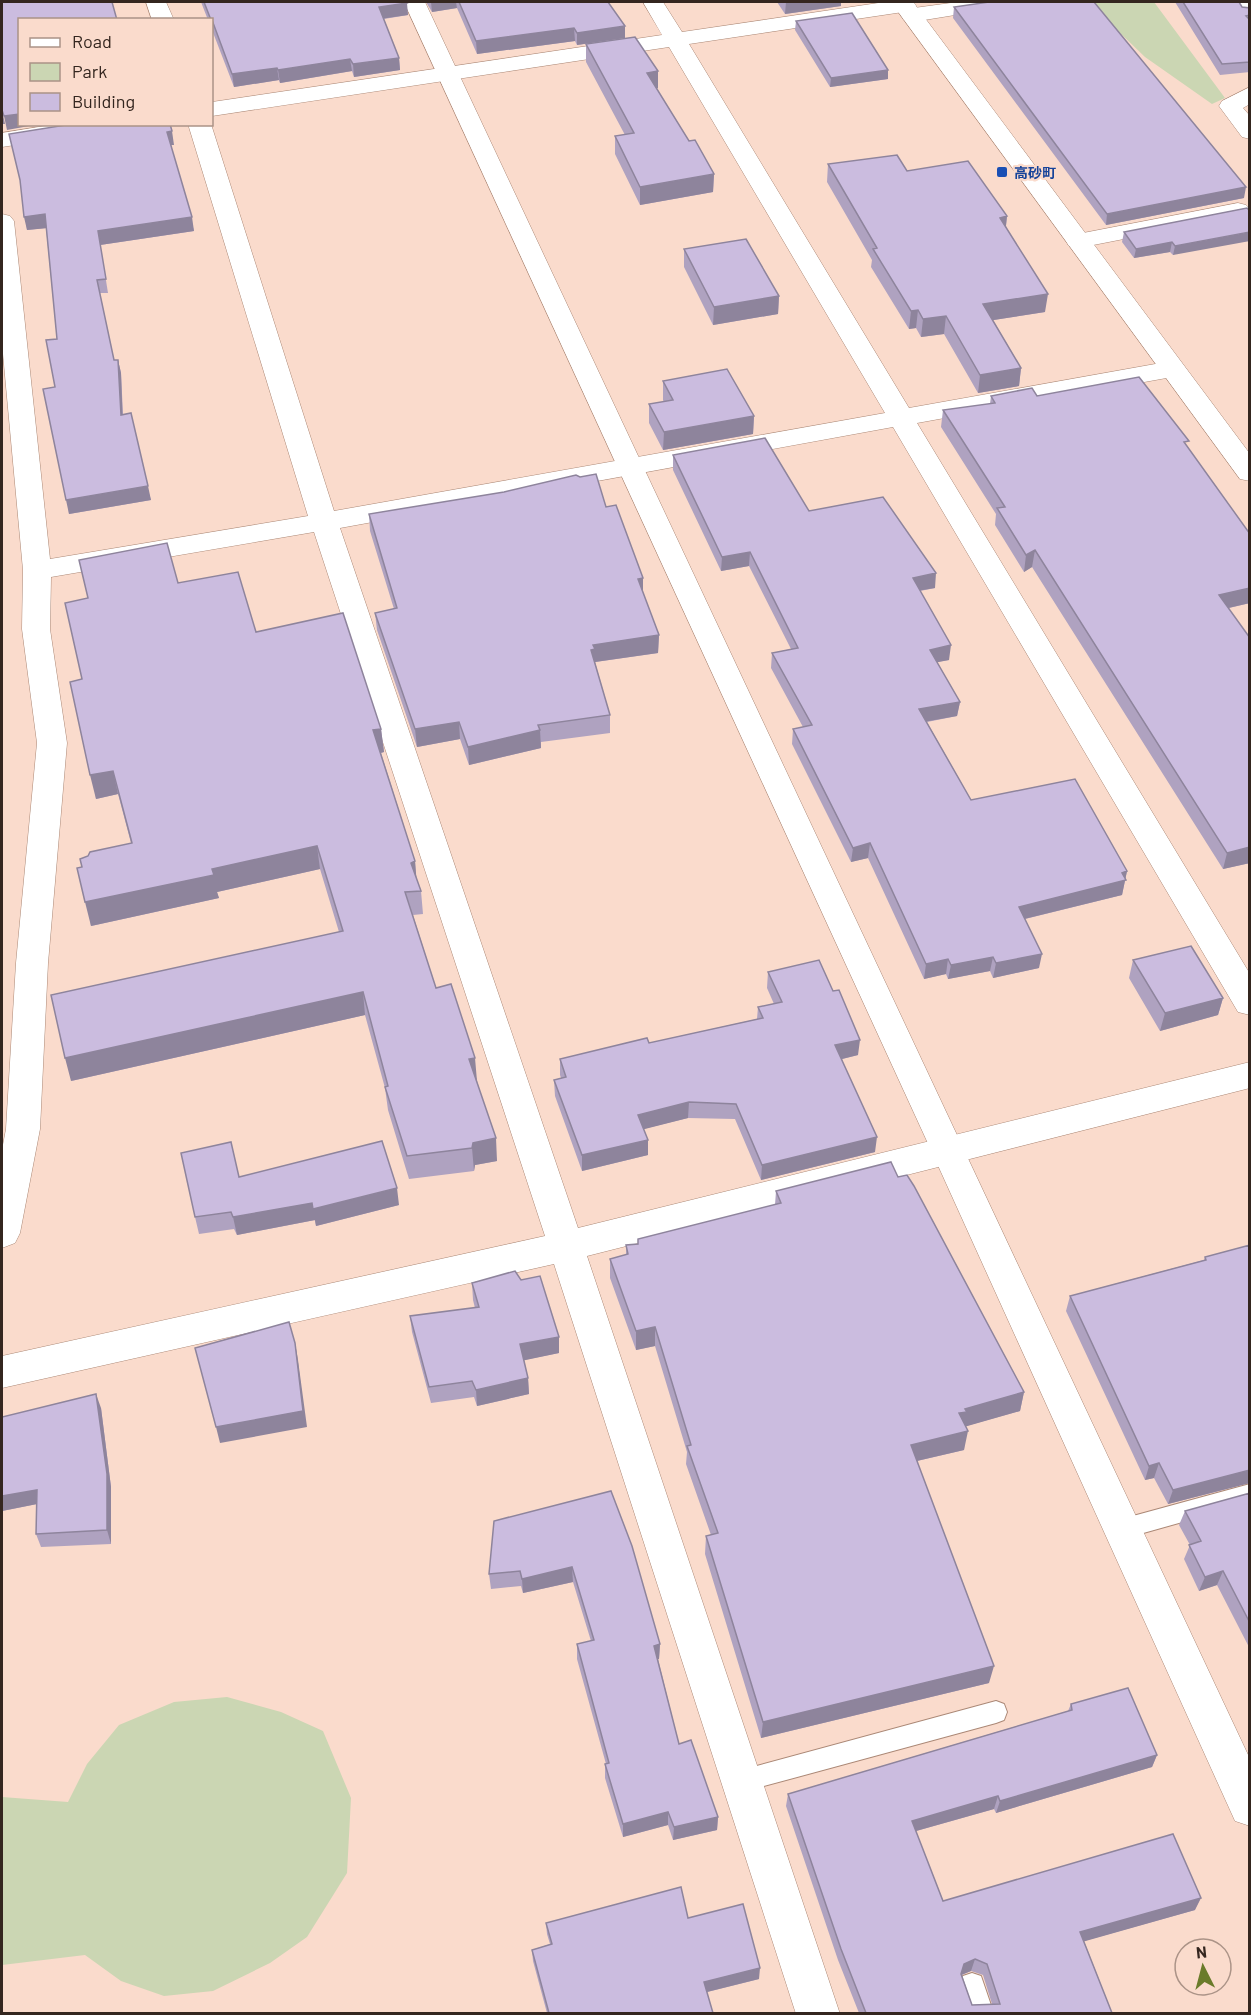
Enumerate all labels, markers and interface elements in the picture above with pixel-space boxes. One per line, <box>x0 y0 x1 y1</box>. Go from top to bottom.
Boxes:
legend <box>18 18 213 126</box>
text: Road <box>72 30 112 52</box>
text: Park <box>72 60 107 82</box>
text: Building <box>72 90 135 112</box>
place label: 高砂町 <box>1014 164 1056 181</box>
marker: 高砂町 <box>995 165 1009 179</box>
north arrow <box>1173 1937 1233 1997</box>
text: N <box>1195 1942 1208 1962</box>

